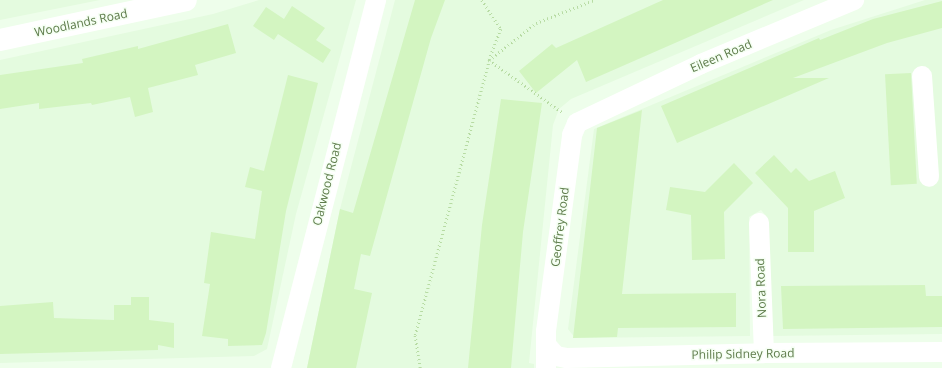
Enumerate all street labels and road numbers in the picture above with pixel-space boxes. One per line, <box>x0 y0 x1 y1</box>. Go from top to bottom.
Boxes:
street label: Woodlands Road <box>33 6 129 40</box>
street label: Eileen Road <box>688 37 754 75</box>
street label: Oakwood Road <box>310 141 344 227</box>
street label: Geoffrey Road <box>548 186 572 268</box>
street label: Nora Road <box>753 258 769 318</box>
street label: Philip Sidney Road <box>691 346 795 362</box>

